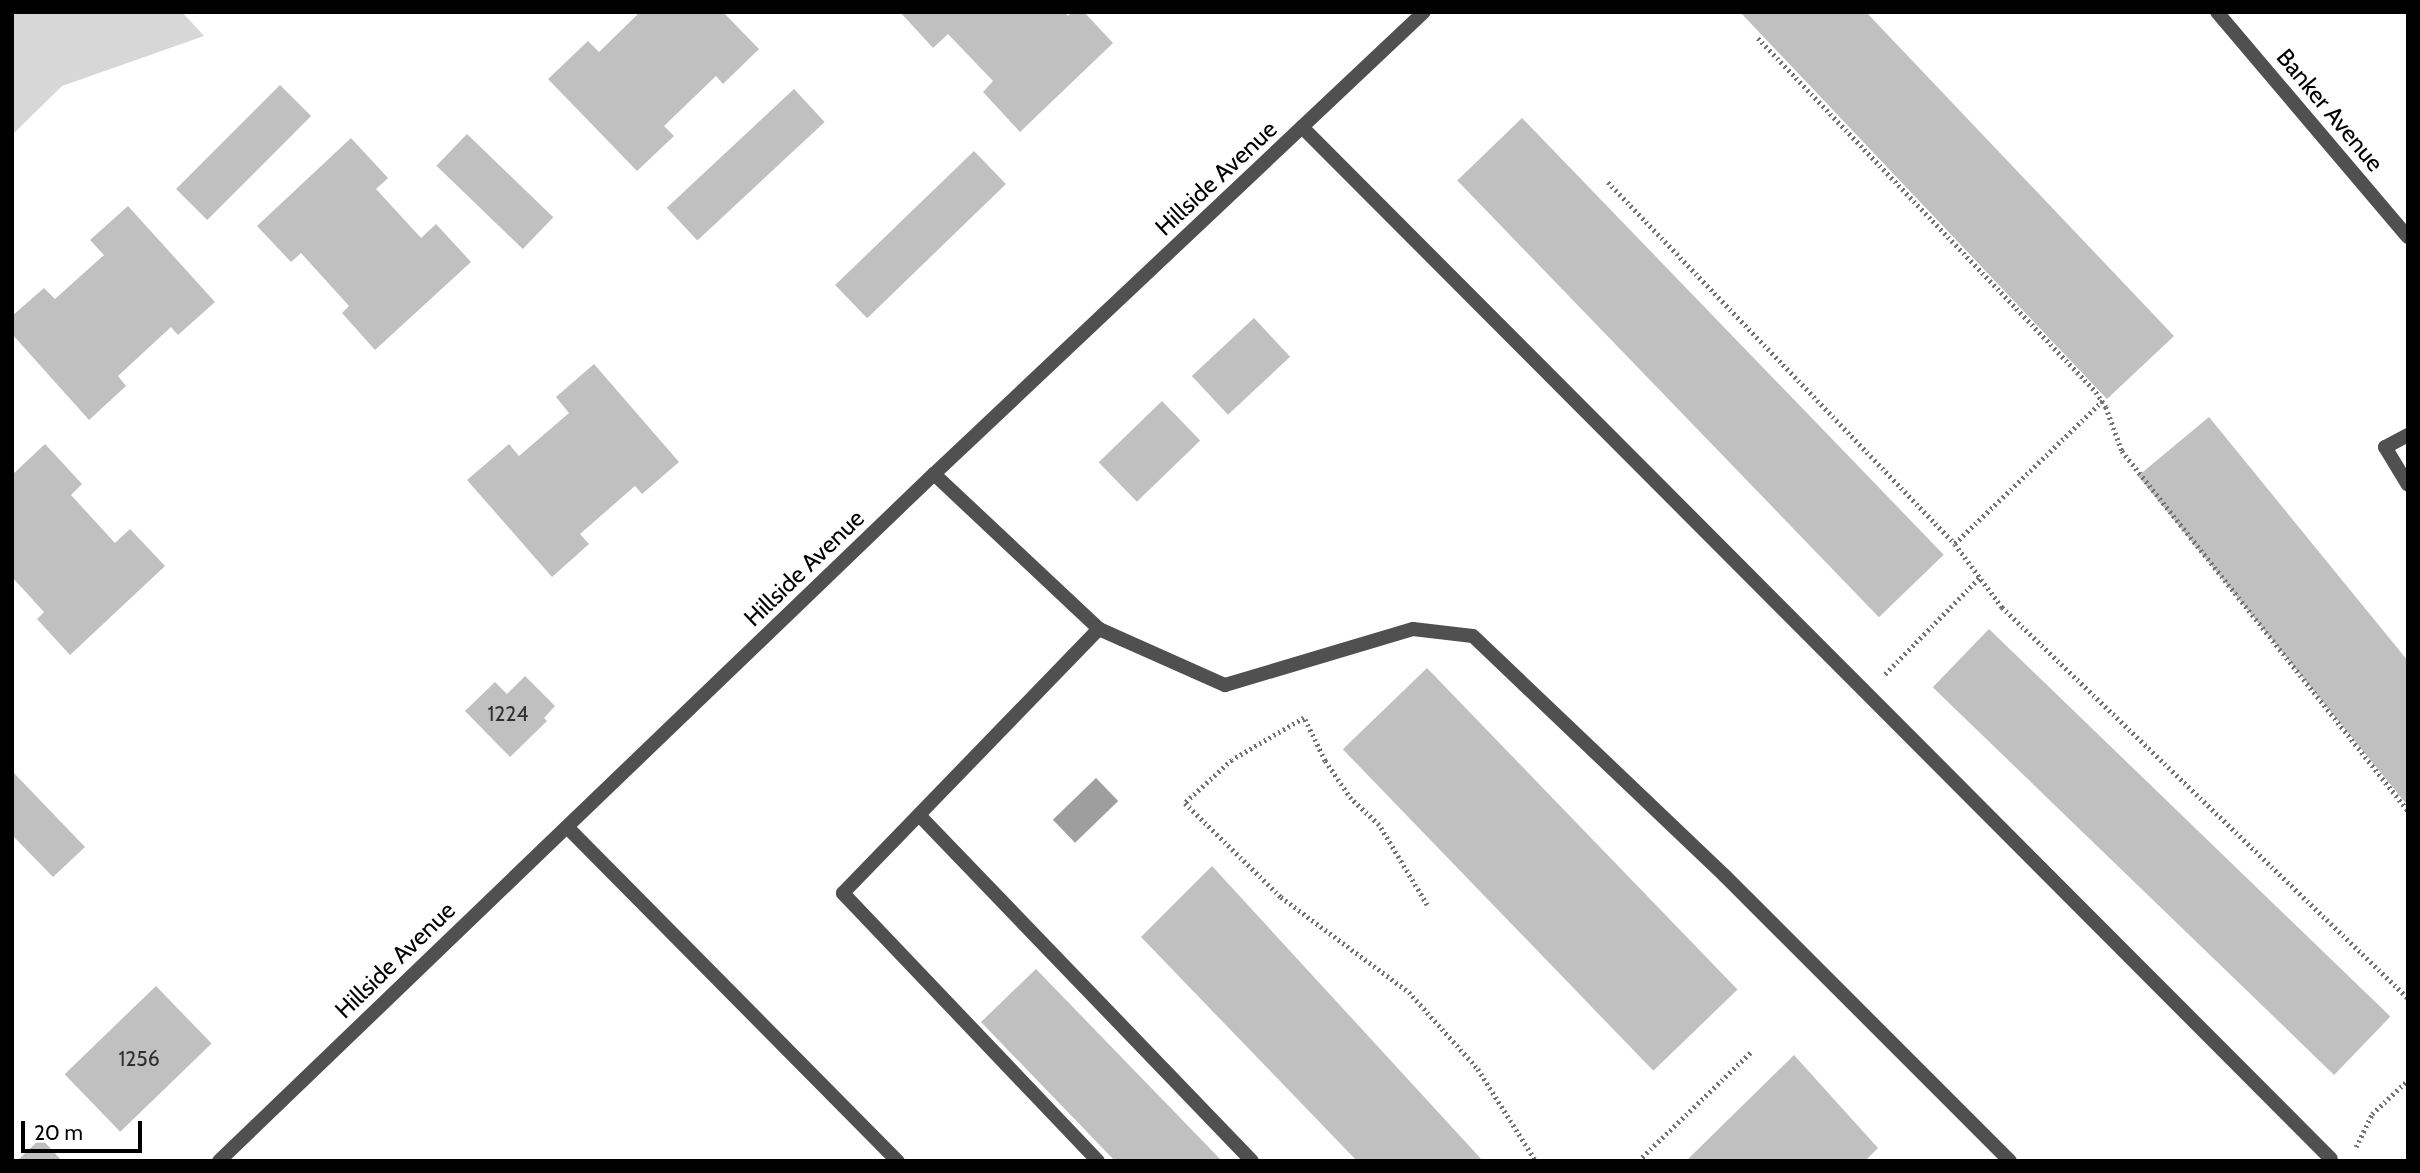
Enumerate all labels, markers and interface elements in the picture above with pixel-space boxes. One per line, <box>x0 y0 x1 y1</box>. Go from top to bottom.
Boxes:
street label: Banker Avenue <box>2270 43 2390 177</box>
street label: Hillside Avenue <box>1149 115 1283 241</box>
street label: Hillside Avenue <box>738 504 870 632</box>
house number: 1224 <box>488 701 528 727</box>
street label: Hillside Avenue <box>329 896 461 1024</box>
house number: 1256 <box>118 1046 160 1072</box>
scale bar <box>24 1106 145 1150</box>
text: 20 m <box>34 1120 83 1145</box>

